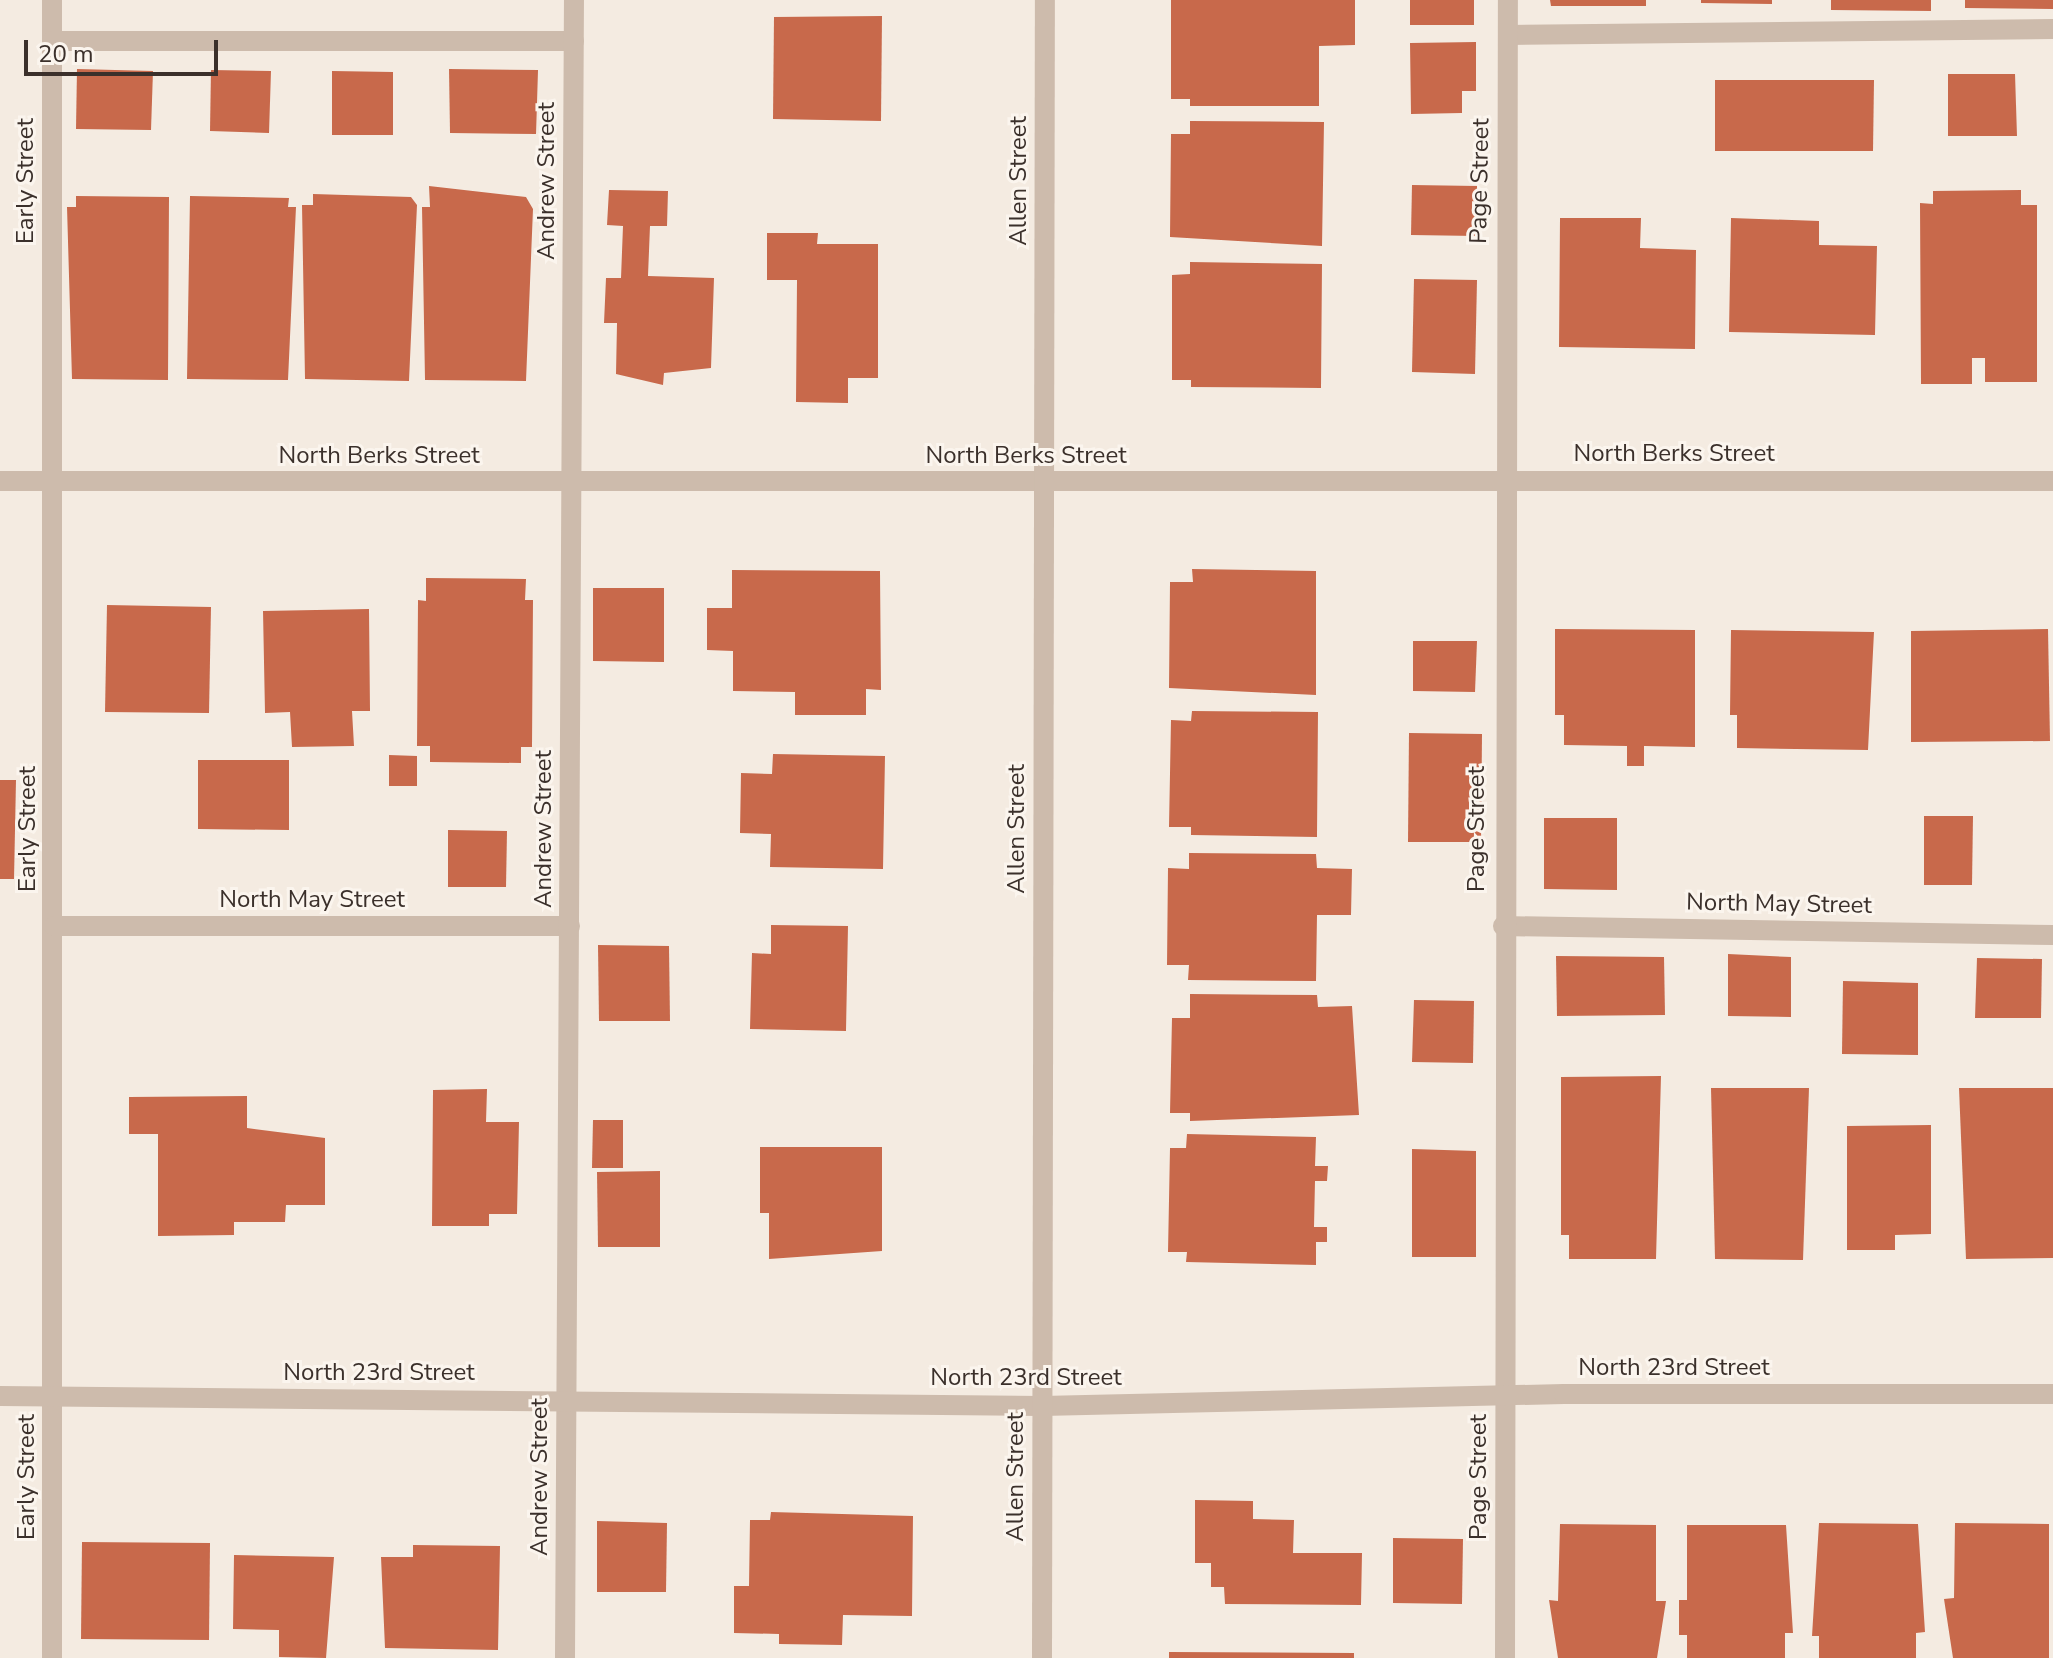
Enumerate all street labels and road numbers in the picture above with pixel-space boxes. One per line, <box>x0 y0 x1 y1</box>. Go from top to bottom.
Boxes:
street label: Andrew Street <box>533 102 561 260</box>
street label: Allen Street <box>1005 116 1033 246</box>
street label: Early Street <box>12 118 40 244</box>
street label: Page Street <box>1465 118 1495 244</box>
street label: North Berks Street <box>1573 440 1775 468</box>
street label: North Berks Street <box>278 442 480 470</box>
street label: North Berks Street <box>925 442 1127 470</box>
street label: Andrew Street <box>530 750 558 908</box>
street label: Allen Street <box>1003 764 1031 894</box>
street label: Early Street <box>14 766 42 892</box>
street label: Page Street <box>1463 766 1491 892</box>
street label: North May Street <box>219 886 405 914</box>
street label: North May Street <box>1686 888 1872 920</box>
street label: North 23rd Street <box>1578 1354 1770 1382</box>
street label: North 23rd Street <box>283 1359 475 1387</box>
street label: North 23rd Street <box>930 1364 1122 1392</box>
street label: Andrew Street <box>526 1398 554 1556</box>
street label: Allen Street <box>1002 1412 1030 1542</box>
street label: Early Street <box>13 1414 41 1540</box>
street label: Page Street <box>1465 1414 1493 1540</box>

